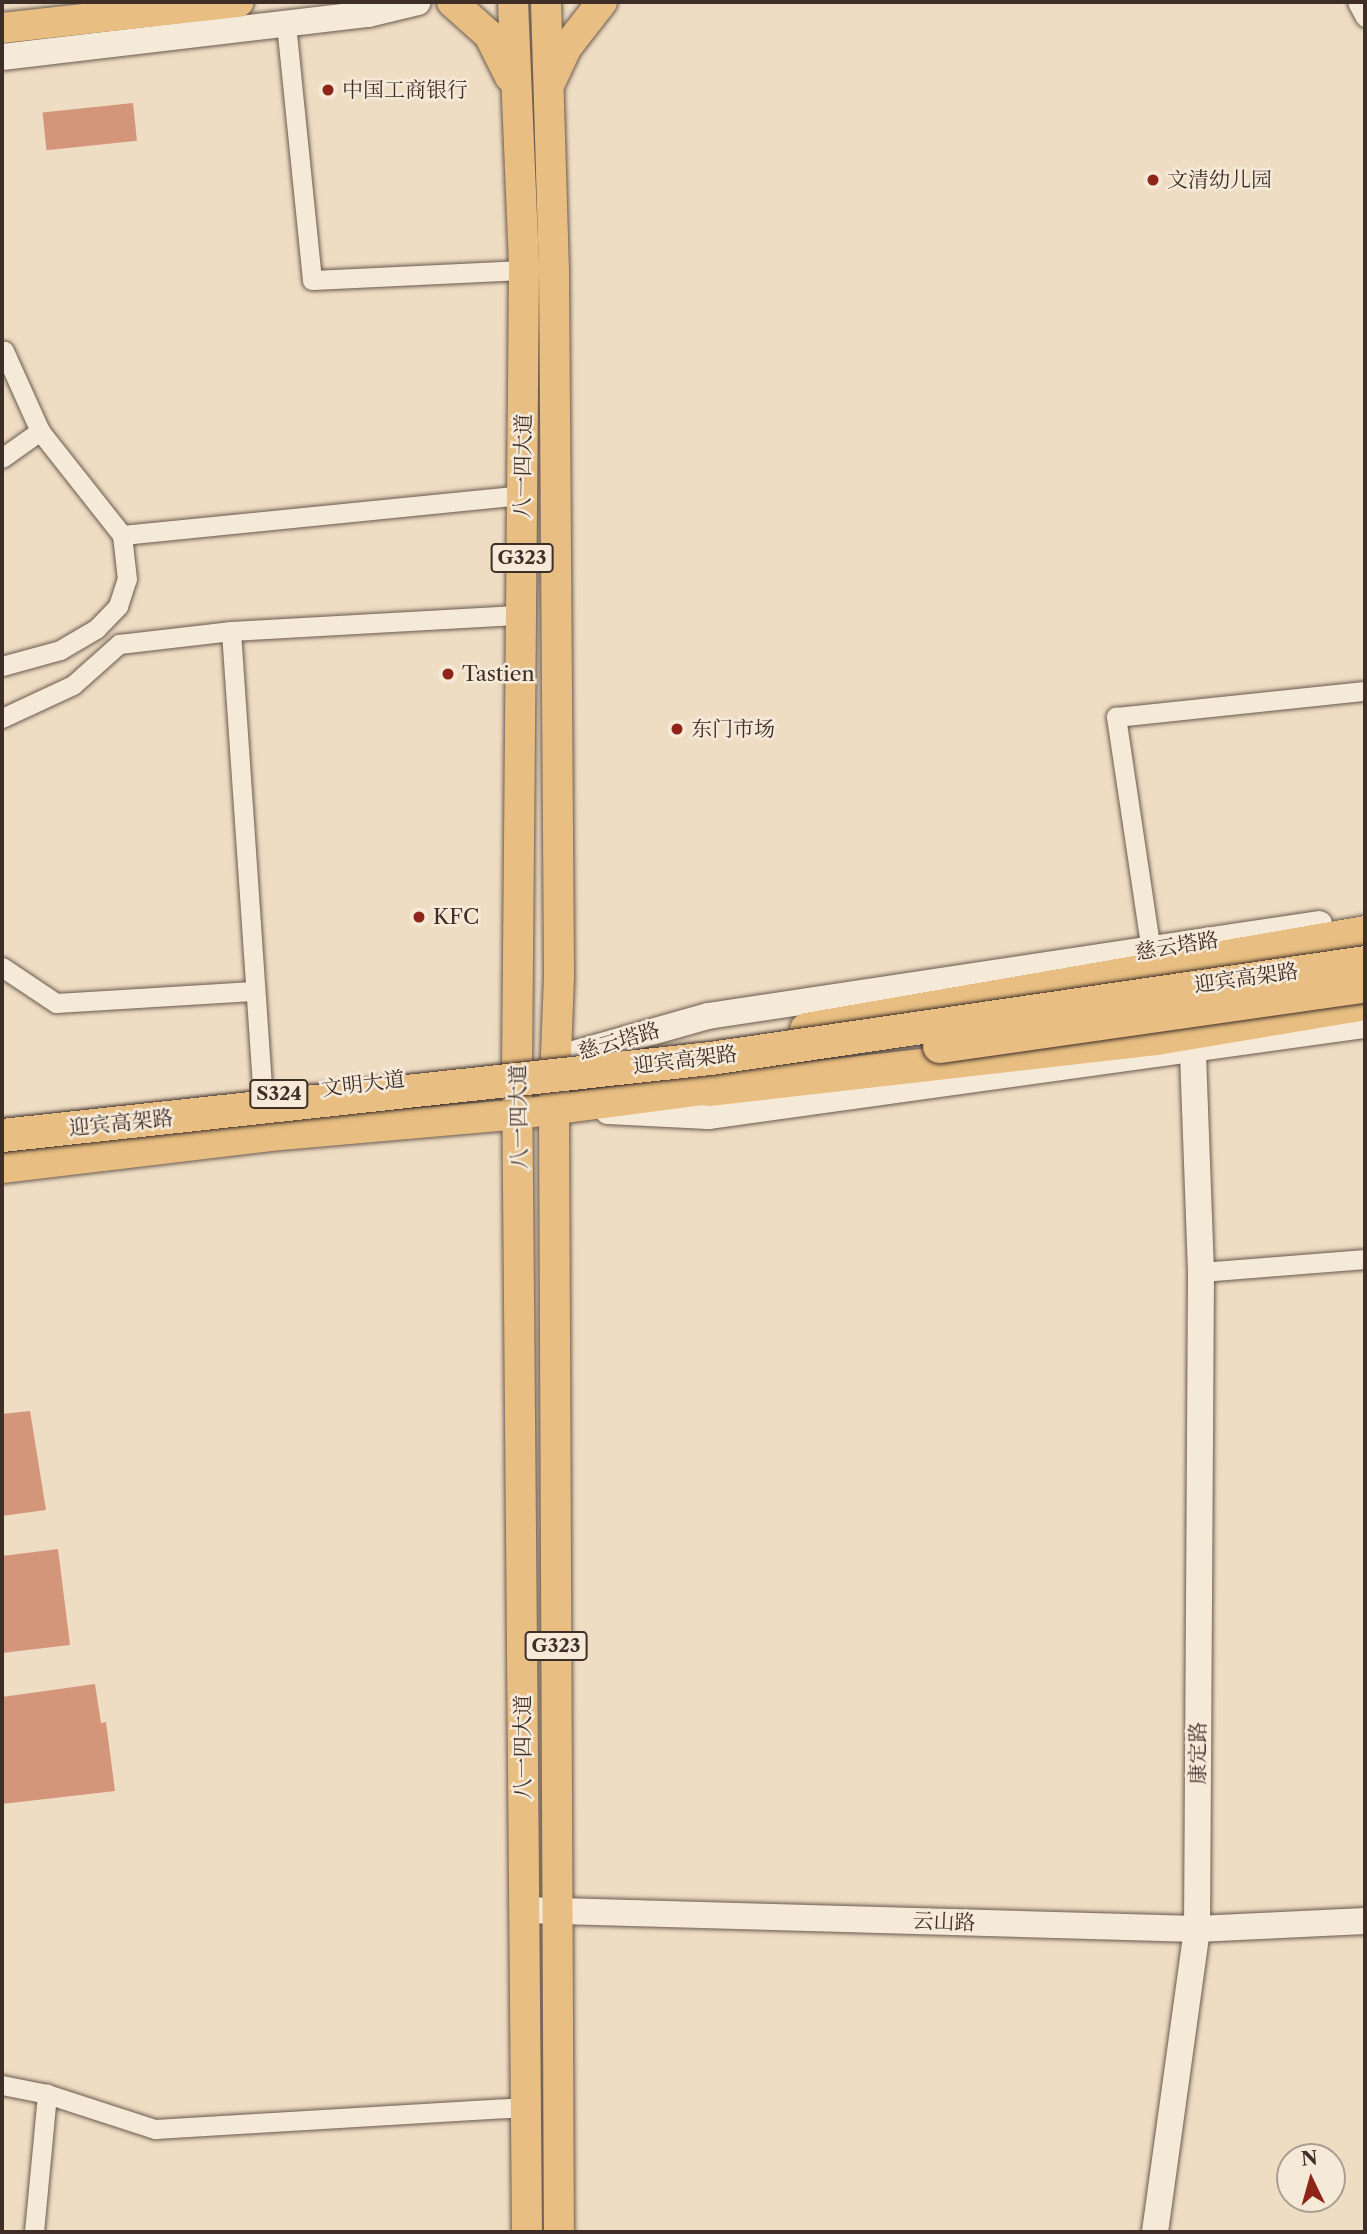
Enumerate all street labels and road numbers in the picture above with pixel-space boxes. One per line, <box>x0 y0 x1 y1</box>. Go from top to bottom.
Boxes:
street label: 八一四大道 <box>509 413 537 519</box>
road number: G323 <box>490 542 554 573</box>
street label: 慈云塔路 <box>1134 927 1220 965</box>
street label: 迎宾高架路 <box>1192 958 1300 998</box>
street label: 慈云塔路 <box>575 1017 663 1065</box>
street label: 迎宾高架路 <box>631 1041 739 1079</box>
street label: 八一四大道 <box>505 1064 533 1170</box>
street label: 文明大道 <box>320 1066 406 1102</box>
road number: S324 <box>249 1078 309 1110</box>
street label: 迎宾高架路 <box>67 1105 175 1141</box>
road number: G323 <box>524 1630 588 1662</box>
street label: 八一四大道 <box>510 1695 536 1799</box>
street label: 康定路 <box>1185 1722 1211 1784</box>
street label: 云山路 <box>912 1908 976 1936</box>

